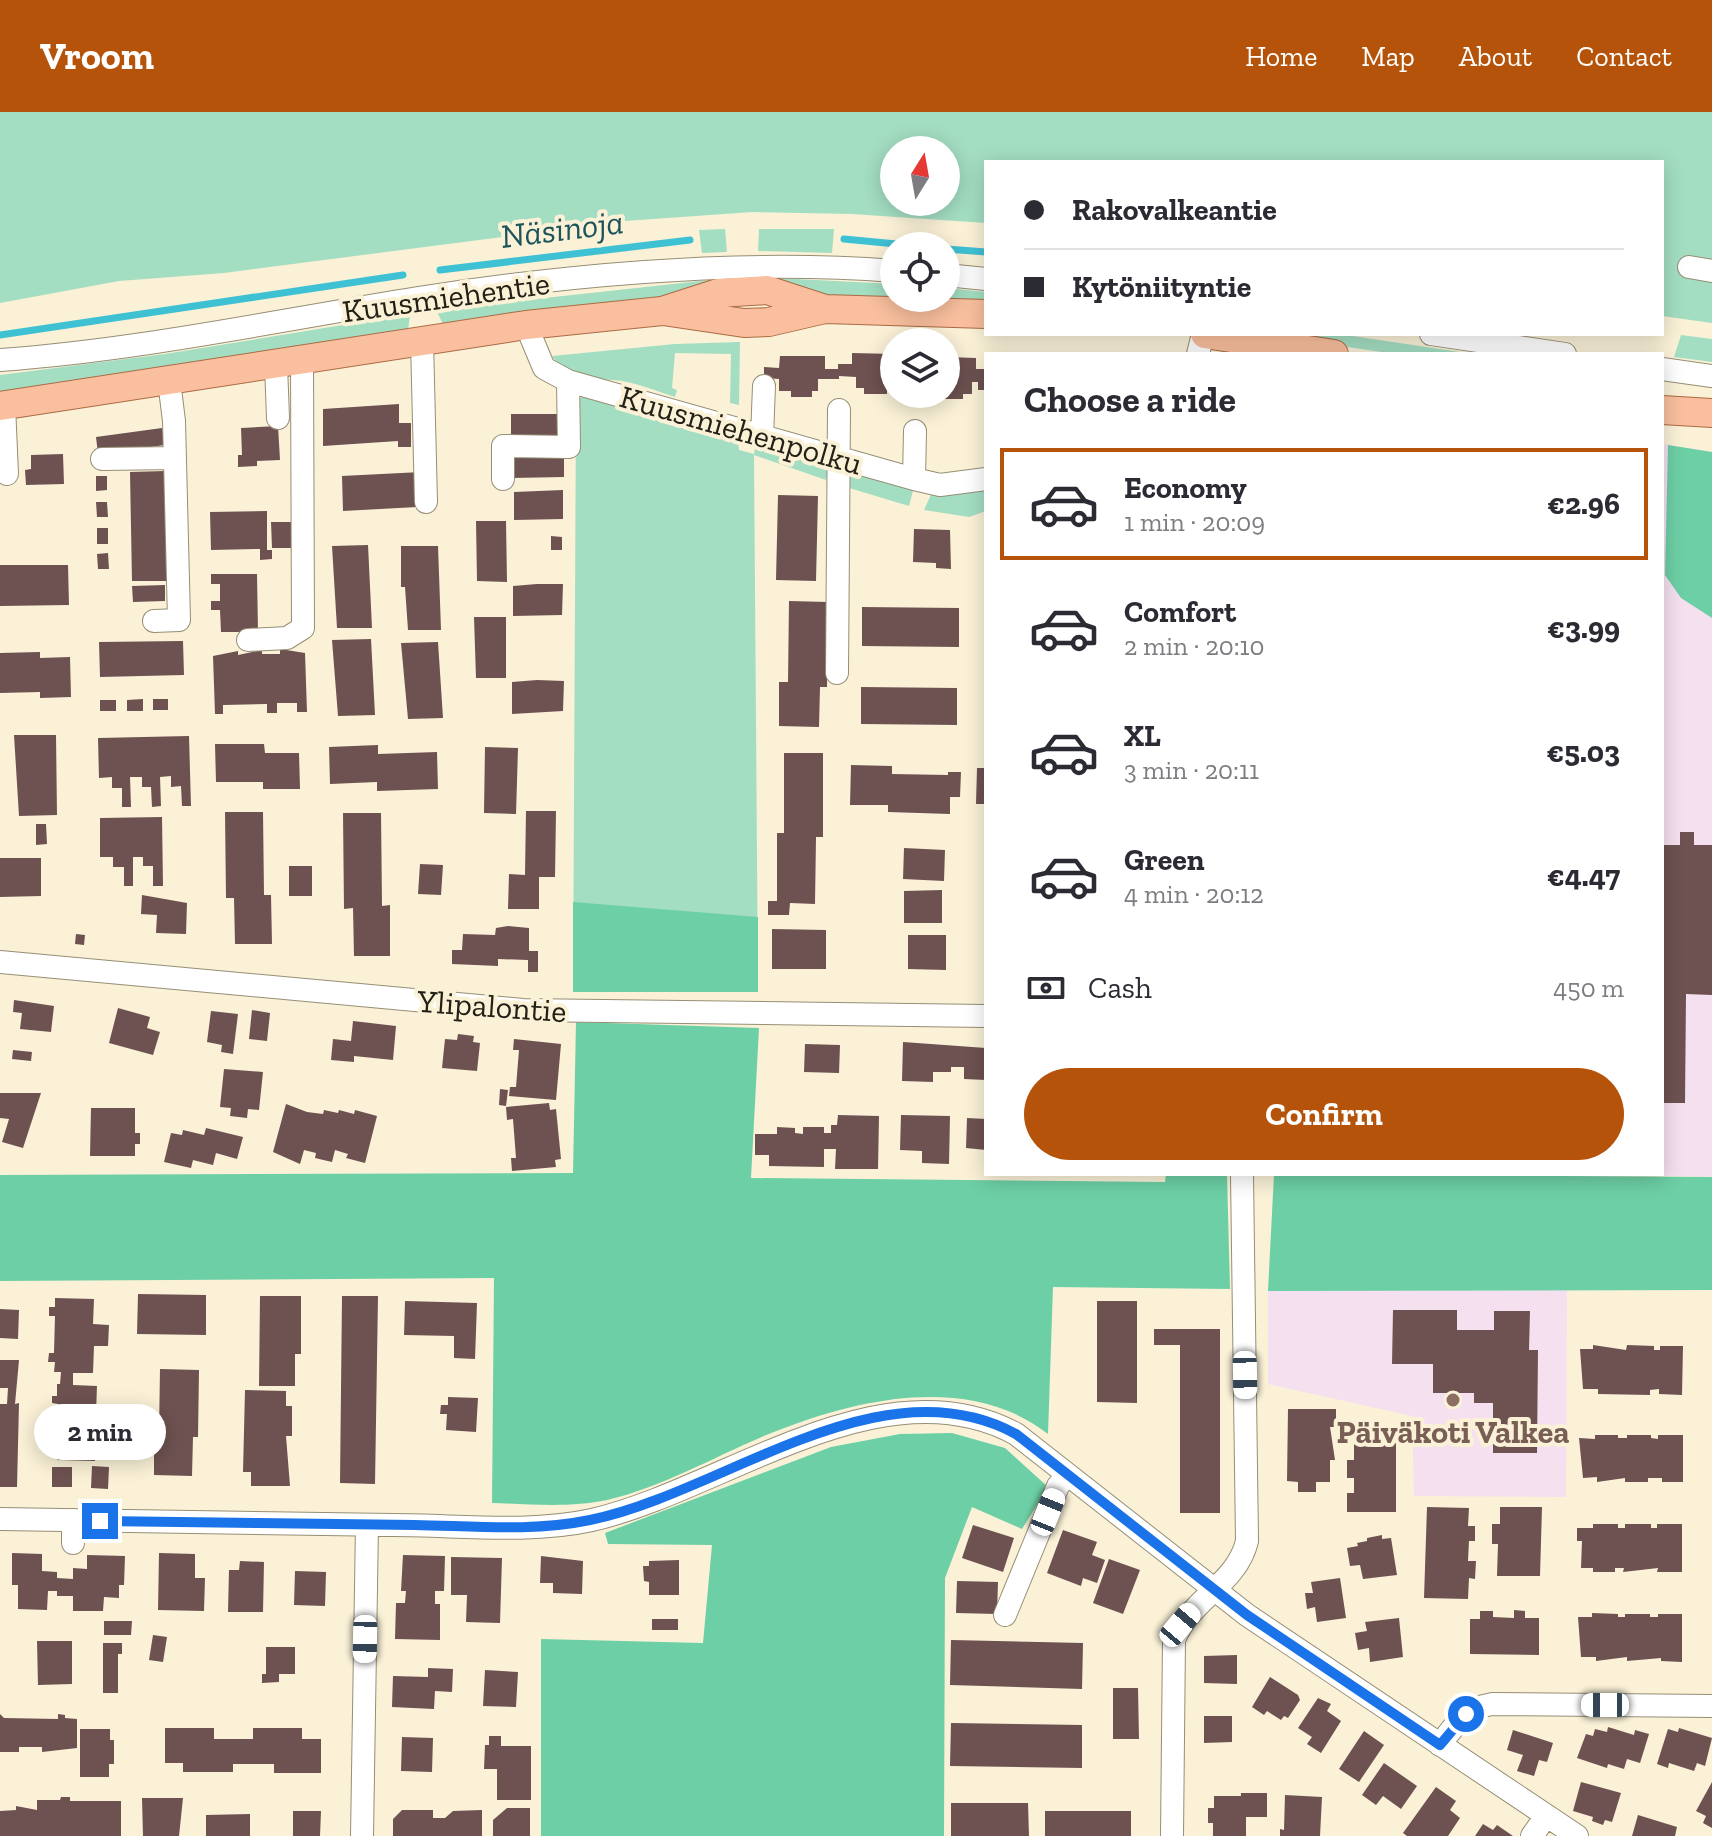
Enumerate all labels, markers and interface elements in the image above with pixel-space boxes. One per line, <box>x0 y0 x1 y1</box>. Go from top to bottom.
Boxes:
text: Vroom <box>40 33 154 79</box>
text: Home <box>1245 40 1317 73</box>
text: Map <box>1361 40 1415 73</box>
text: About <box>1459 40 1532 73</box>
text: Contact <box>1576 40 1672 73</box>
north arrow <box>880 136 960 216</box>
map controls <box>880 136 960 408</box>
text: Rakovalkeantie <box>1072 192 1277 228</box>
water label: Näsinoja <box>498 201 626 257</box>
button: locate <box>880 232 960 312</box>
street label: Kuusmiehentie <box>340 264 552 330</box>
text: Kytöniityntie <box>1072 269 1251 305</box>
button: layers <box>880 328 960 408</box>
street label: Kuusmiehenpolku <box>616 377 867 483</box>
text: Choose a ride <box>1024 378 1236 421</box>
icon: car <box>1028 468 1100 540</box>
text: Economy <box>1124 470 1247 506</box>
text: €2.96 <box>1547 486 1620 522</box>
text: 1 min · 20:09 <box>1124 506 1265 538</box>
icon: car <box>1028 592 1100 664</box>
text: Comfort <box>1124 594 1236 630</box>
text: €3.99 <box>1547 610 1620 646</box>
text: 2 min · 20:10 <box>1124 630 1265 662</box>
icon: car <box>1028 716 1100 788</box>
text: XL <box>1124 718 1161 754</box>
text: €5.03 <box>1546 734 1620 770</box>
text: 3 min · 20:11 <box>1124 754 1259 786</box>
icon: car <box>1028 840 1100 912</box>
text: Green <box>1124 842 1204 878</box>
text: €4.47 <box>1547 858 1620 894</box>
text: 4 min · 20:12 <box>1124 878 1264 910</box>
icon: cash <box>1024 966 1068 1010</box>
text: Cash <box>1088 970 1152 1006</box>
text: 450 m <box>1553 972 1624 1004</box>
street label: Ylipalontie <box>415 982 568 1030</box>
button: Confirm <box>1024 1068 1624 1160</box>
car <box>1233 1351 1257 1399</box>
marker: Päiväkoti Valkea <box>1444 1391 1462 1409</box>
callout: 2 min <box>34 1405 166 1461</box>
place label: Päiväkoti Valkea <box>1337 1413 1569 1451</box>
text: 2 min <box>68 1416 132 1448</box>
car <box>1028 1485 1068 1539</box>
route end <box>82 1503 118 1539</box>
car <box>1155 1599 1205 1651</box>
car <box>353 1615 377 1663</box>
car <box>1581 1693 1629 1717</box>
route start <box>1448 1696 1484 1732</box>

